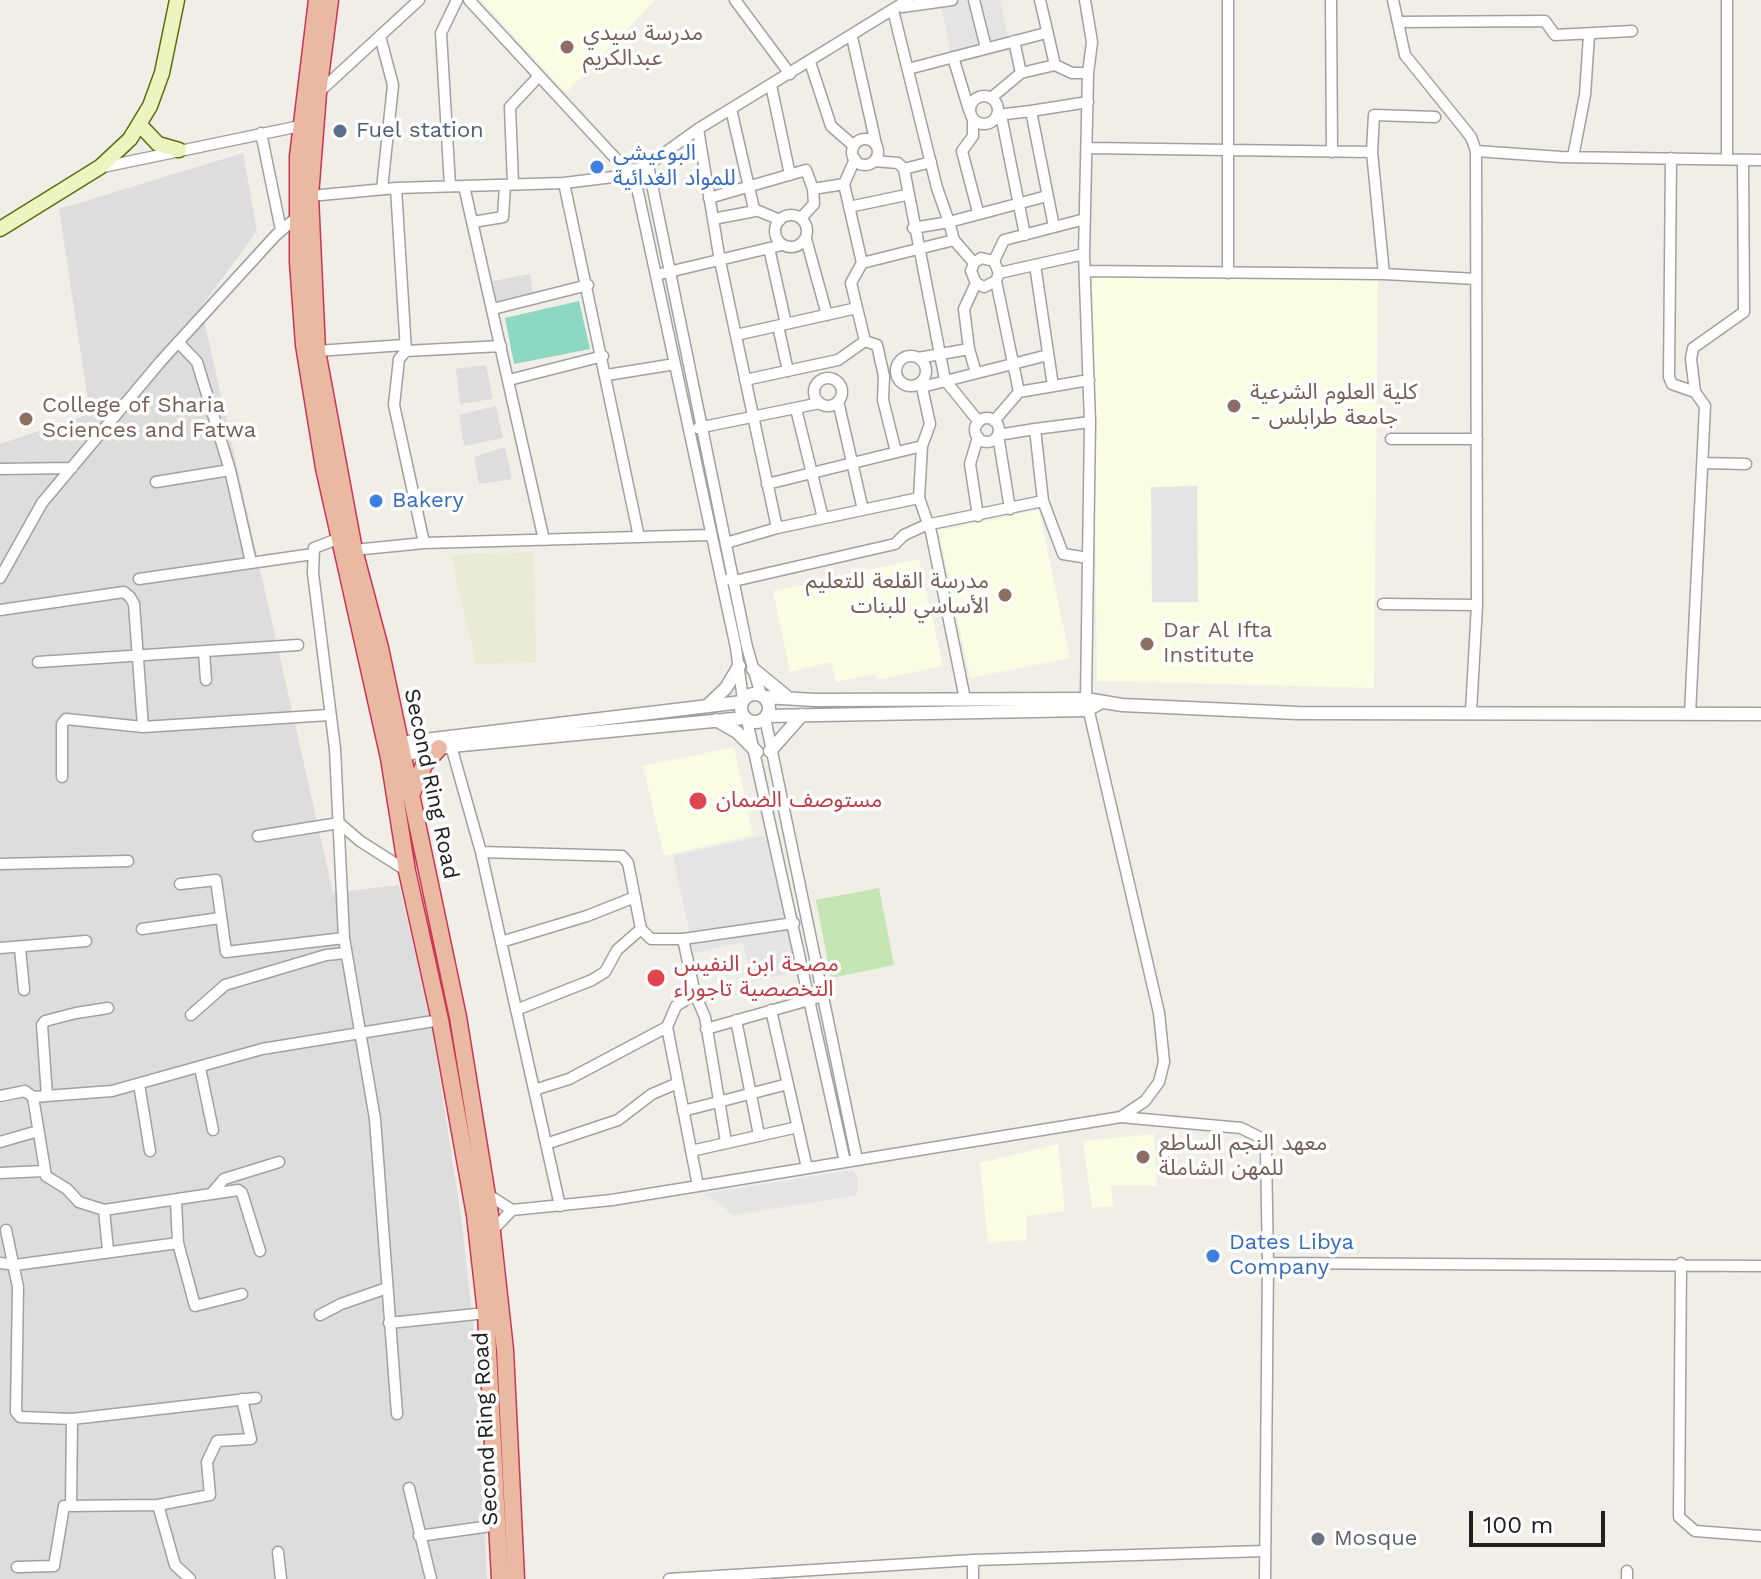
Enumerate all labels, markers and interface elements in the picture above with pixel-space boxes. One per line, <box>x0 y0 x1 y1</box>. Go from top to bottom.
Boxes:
place label: مدرسة سيدي عبدالكريم <box>583 21 703 72</box>
marker: مدرسة سيدي عبدالكريم <box>558 38 576 56</box>
place label: Fuel station <box>356 118 484 144</box>
marker: Fuel station <box>331 122 349 140</box>
place label: البوعيشي للمواد الغدائية <box>613 141 736 192</box>
marker: البوعيشي للمواد الغدائية <box>588 158 606 176</box>
place label: كلية العلوم الشرعية - جامعة طرابلس <box>1250 380 1417 432</box>
place label: College of Sharia Sciences and Fatwa <box>42 393 256 444</box>
marker: كلية العلوم الشرعية - جامعة طرابلس <box>1225 397 1243 415</box>
marker: College of Sharia Sciences and Fatwa <box>17 410 35 428</box>
place label: Bakery <box>392 488 464 514</box>
marker: Bakery <box>367 492 385 510</box>
place label: مدرسة القلعة للتعليم الأساسي للبنات <box>806 569 989 620</box>
marker: مدرسة القلعة للتعليم الأساسي للبنات <box>996 586 1014 604</box>
place label: Dar Al Ifta Institute <box>1163 618 1272 670</box>
marker: Dar Al Ifta Institute <box>1138 635 1156 653</box>
street label: Second Ring Road <box>398 686 464 882</box>
place label: مستوصف الضمان <box>716 788 882 814</box>
marker: مستوصف الضمان <box>687 790 709 812</box>
place label: مصحة ابن النفيس التخصصية تاجوراء <box>674 952 839 1004</box>
marker: مصحة ابن النفيس التخصصية تاجوراء <box>645 967 667 989</box>
place label: معهد النجم الساطع للمهن الشاملة <box>1159 1131 1327 1182</box>
marker: معهد النجم الساطع للمهن الشاملة <box>1134 1148 1152 1166</box>
place label: Dates Libya Company <box>1229 1230 1354 1282</box>
marker: Dates Libya Company <box>1204 1247 1222 1265</box>
street label: Second Ring Road <box>468 1331 504 1527</box>
scale bar <box>1473 1495 1609 1545</box>
text: 100 m <box>1483 1511 1553 1539</box>
place label: Mosque <box>1334 1526 1417 1552</box>
marker: Mosque <box>1309 1530 1327 1548</box>

